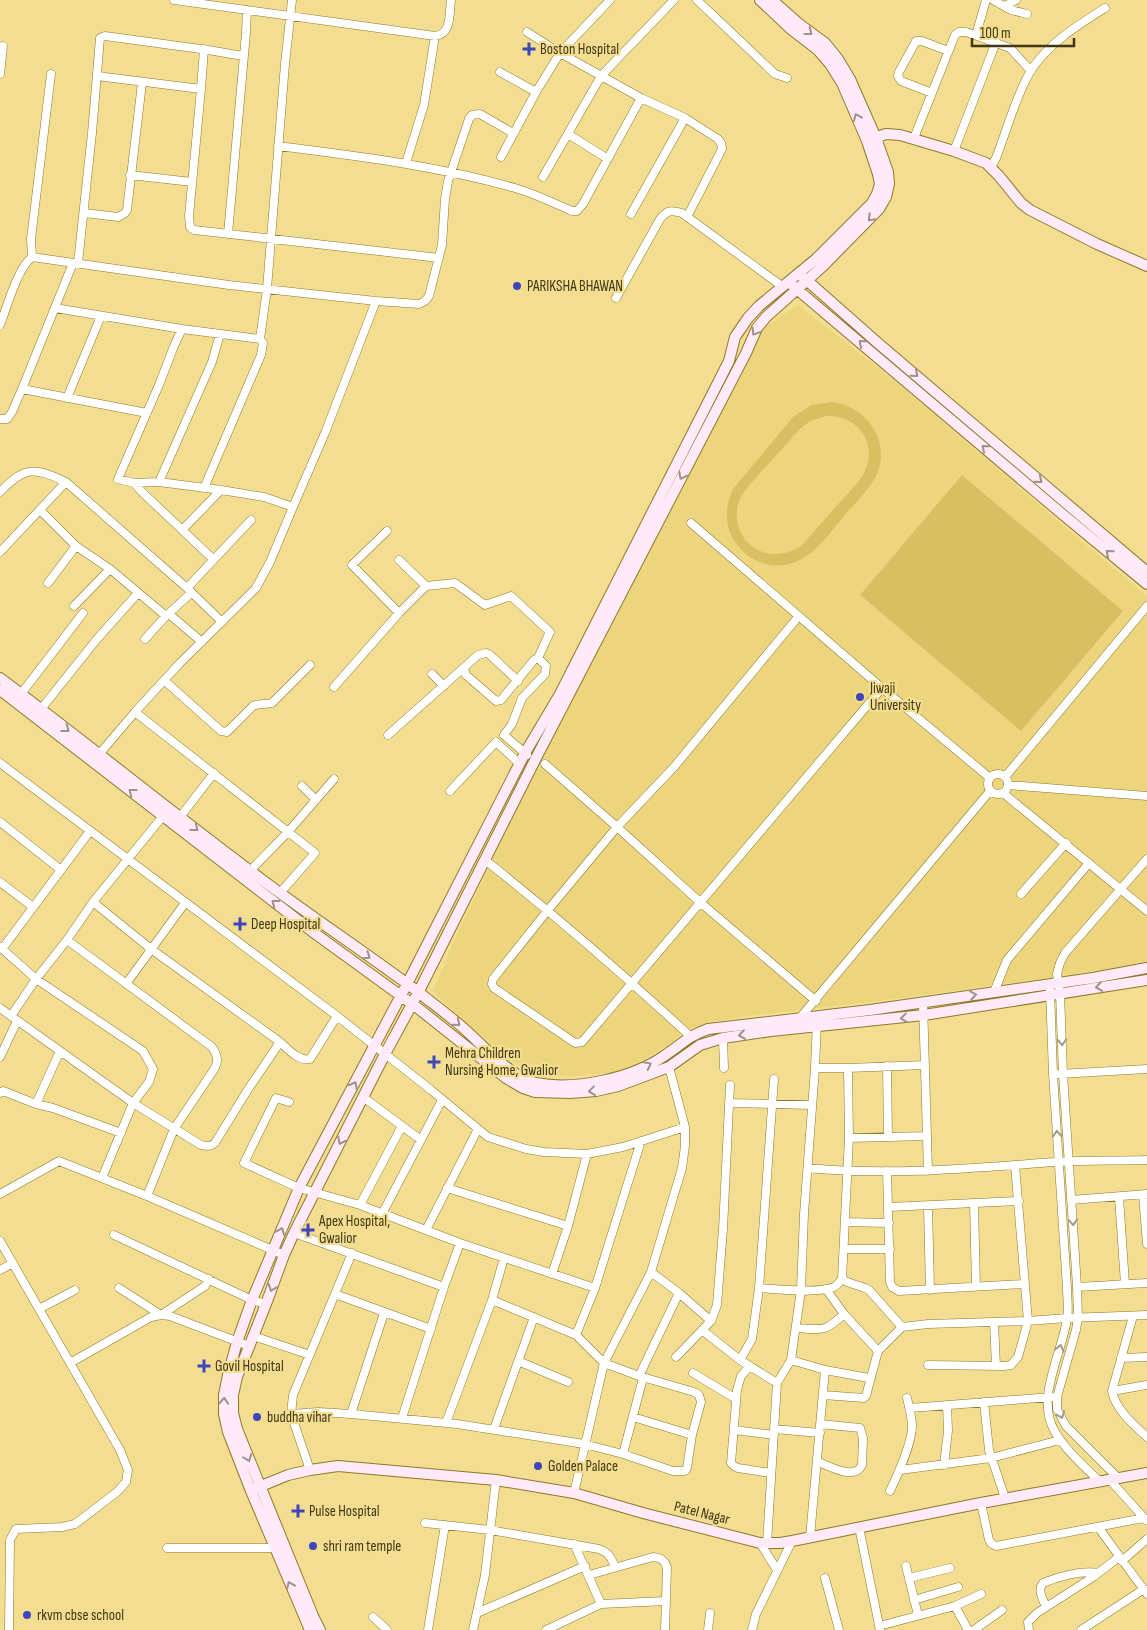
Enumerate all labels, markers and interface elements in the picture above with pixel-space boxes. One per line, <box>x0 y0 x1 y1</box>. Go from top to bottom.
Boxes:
scale bar <box>972 15 1074 47</box>
text: 100 m <box>980 24 1011 43</box>
one-way arrow <box>803 26 812 34</box>
place label: Boston Hospital <box>540 40 619 59</box>
marker: Boston Hospital <box>522 42 536 56</box>
one-way arrow <box>852 113 863 122</box>
one-way arrow <box>867 212 876 221</box>
place label: PARIKSHA BHAWAN <box>527 277 623 296</box>
marker: PARIKSHA BHAWAN <box>511 280 523 292</box>
one-way arrow <box>752 326 762 335</box>
one-way arrow <box>858 339 867 348</box>
one-way arrow <box>910 369 919 378</box>
one-way arrow <box>982 446 991 454</box>
one-way arrow <box>678 471 688 480</box>
one-way arrow <box>1033 474 1042 482</box>
one-way arrow <box>1106 550 1115 559</box>
place label: Jiwaji University <box>869 679 921 715</box>
marker: Jiwaji University <box>854 691 866 703</box>
one-way arrow <box>60 723 69 731</box>
one-way arrow <box>129 790 138 798</box>
one-way arrow <box>189 823 198 831</box>
one-way arrow <box>271 899 280 908</box>
place label: Deep Hospital <box>251 915 320 934</box>
marker: Deep Hospital <box>233 917 247 931</box>
one-way arrow <box>362 950 371 959</box>
one-way arrow <box>1094 981 1102 992</box>
one-way arrow <box>969 990 977 1001</box>
one-way arrow <box>899 1012 907 1023</box>
one-way arrow <box>451 1017 460 1026</box>
one-way arrow <box>738 1030 747 1040</box>
one-way arrow <box>1057 1038 1067 1046</box>
place label: Mehra Children Nursing Home, Gwalior <box>445 1044 559 1080</box>
marker: Mehra Children Nursing Home, Gwalior <box>427 1055 441 1069</box>
one-way arrow <box>642 1061 651 1071</box>
one-way arrow <box>348 1082 358 1091</box>
one-way arrow <box>588 1085 596 1096</box>
one-way arrow <box>1051 1130 1062 1138</box>
one-way arrow <box>337 1135 347 1144</box>
place label: Apex Hospital, Gwalior <box>318 1212 390 1248</box>
one-way arrow <box>1067 1218 1078 1226</box>
marker: Apex Hospital, Gwalior <box>301 1223 315 1237</box>
one-way arrow <box>275 1227 285 1235</box>
one-way arrow <box>268 1283 278 1291</box>
one-way arrow <box>1054 1343 1065 1352</box>
place label: Govil Hospital <box>215 1357 284 1376</box>
marker: Govil Hospital <box>197 1359 211 1373</box>
one-way arrow <box>219 1396 230 1404</box>
place label: buddha vihar <box>267 1408 332 1427</box>
one-way arrow <box>1054 1410 1065 1419</box>
marker: buddha vihar <box>251 1411 263 1423</box>
one-way arrow <box>242 1453 252 1462</box>
place label: Golden Palace <box>548 1457 618 1476</box>
marker: Golden Palace <box>532 1460 544 1472</box>
street label: Patel Nagar <box>672 1497 733 1529</box>
place label: Pulse Hospital <box>309 1502 380 1521</box>
marker: Pulse Hospital <box>291 1504 305 1518</box>
place label: shri ram temple <box>323 1537 401 1556</box>
marker: shri ram temple <box>307 1540 319 1552</box>
one-way arrow <box>286 1582 296 1590</box>
place label: rkvm cbse school <box>37 1606 124 1625</box>
marker: rkvm cbse school <box>21 1609 33 1621</box>

